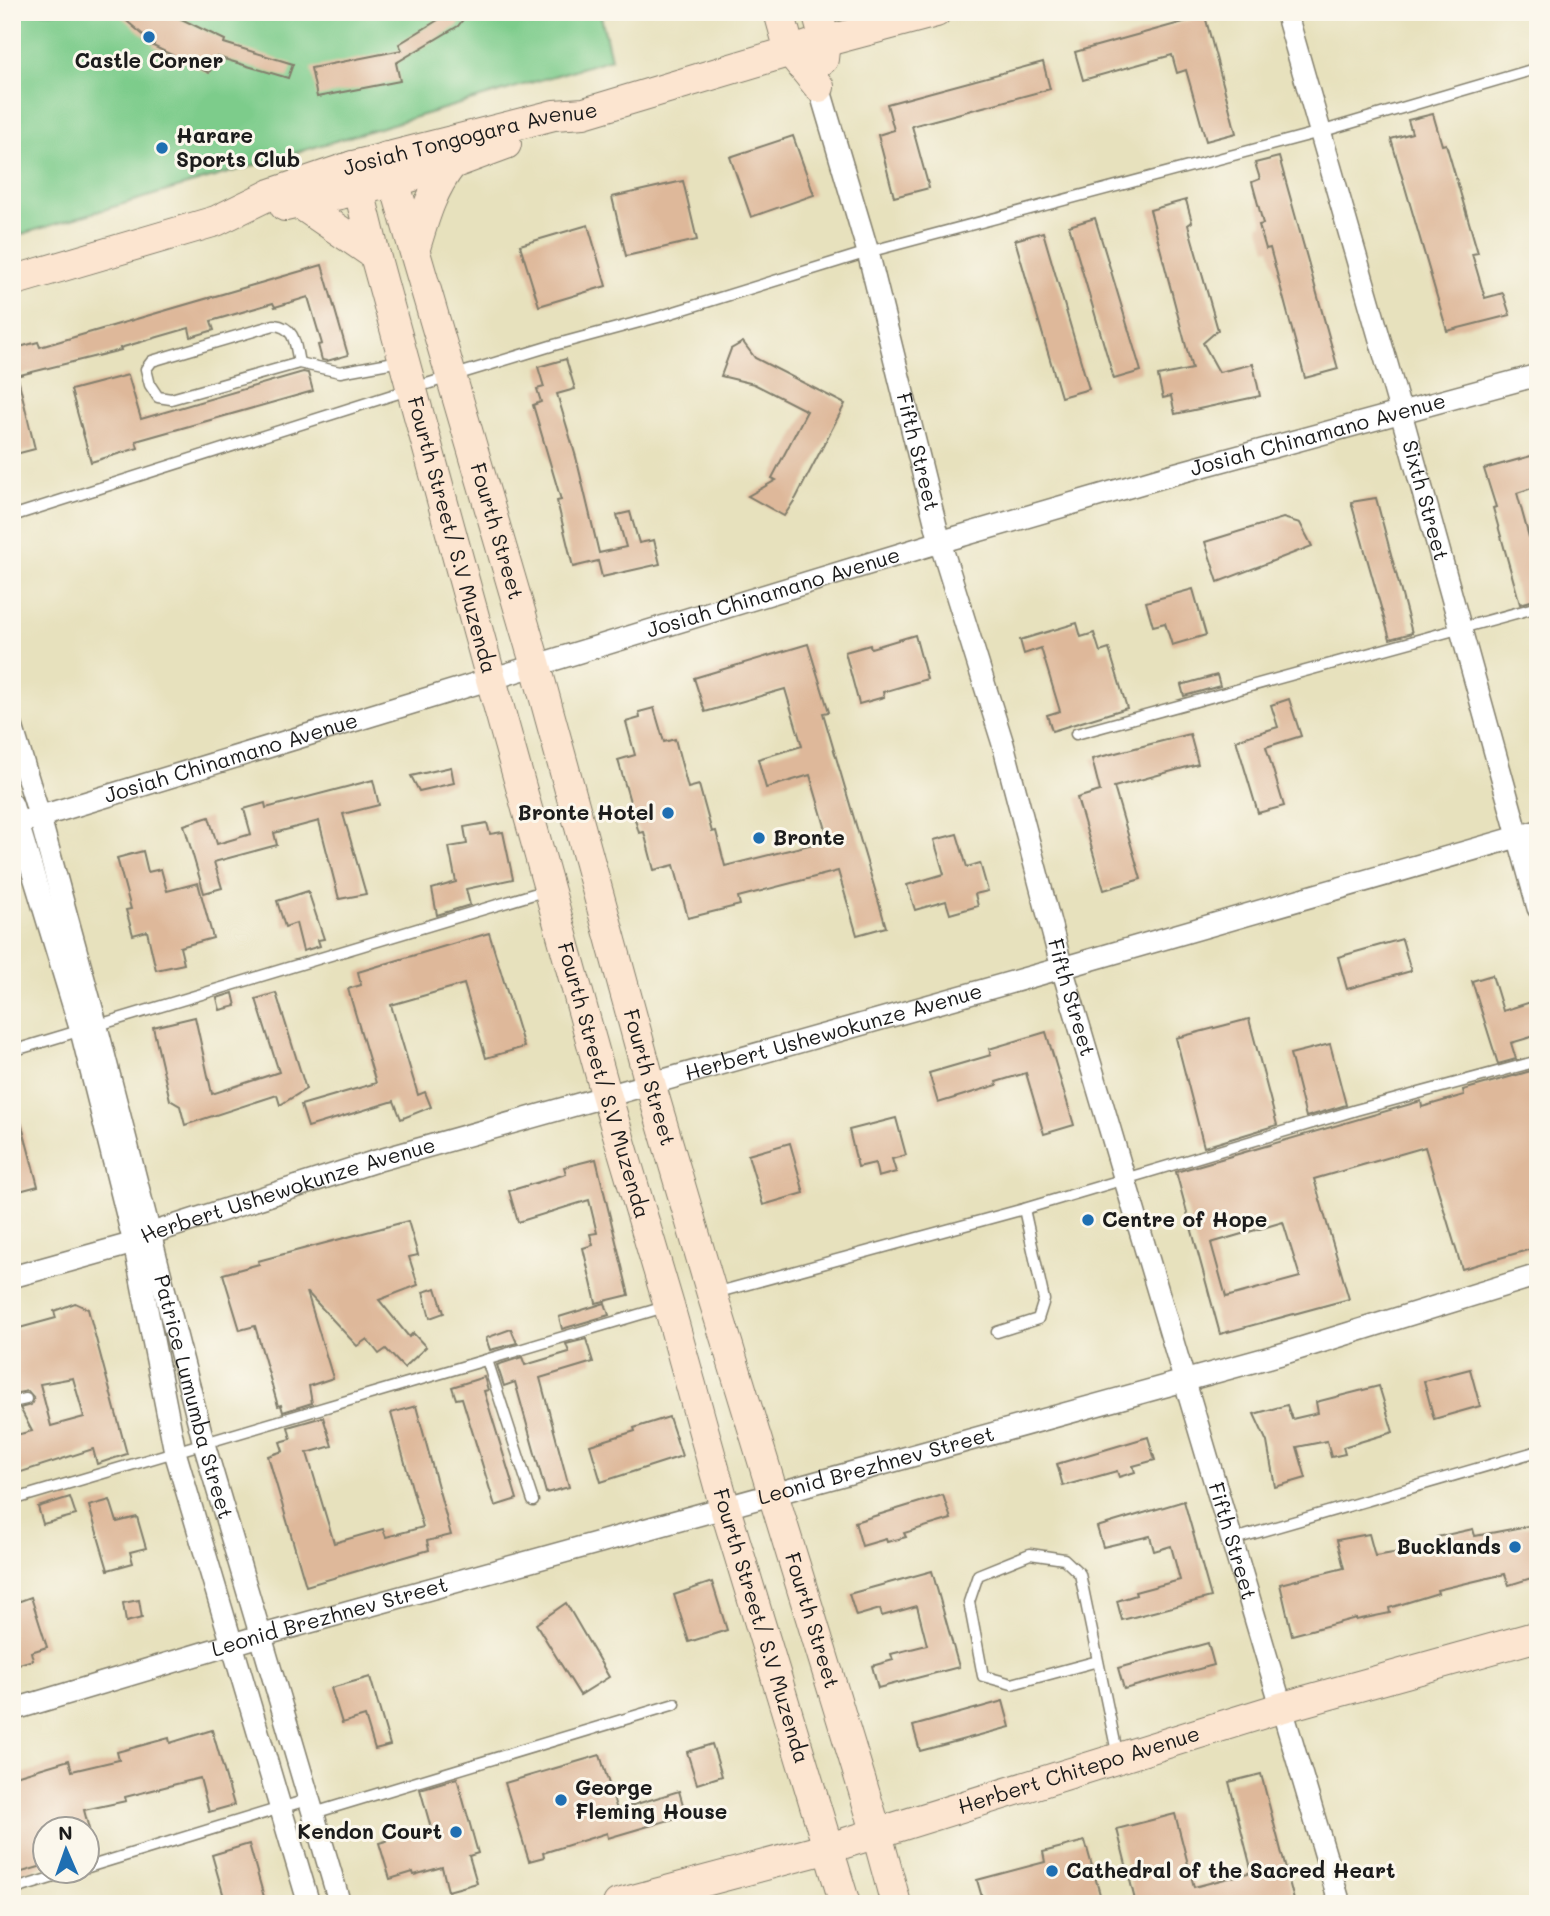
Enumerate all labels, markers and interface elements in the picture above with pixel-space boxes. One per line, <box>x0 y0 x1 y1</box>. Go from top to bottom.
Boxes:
marker: Castle Corner <box>141 29 157 45</box>
place label: Castle Corner <box>75 46 224 73</box>
street label: Josiah Tongogara Avenue <box>339 95 600 181</box>
place label: Harare Sports Club <box>176 121 300 172</box>
marker: Harare Sports Club <box>154 140 170 156</box>
street label: Josiah Chinamano Avenue <box>1187 386 1448 481</box>
street label: Fifth Street <box>891 389 947 513</box>
street label: Fourth Street/ S.V Muzenda <box>402 393 504 676</box>
street label: Sixth Street <box>1397 437 1456 563</box>
street label: Fourth Street <box>465 459 531 602</box>
street label: Josiah Chinamano Avenue <box>643 540 903 643</box>
street label: Josiah Chinamano Avenue <box>101 705 361 808</box>
place label: Bronte Hotel <box>518 798 654 825</box>
marker: Bronte Hotel <box>660 805 676 821</box>
place label: Bronte <box>773 823 845 850</box>
marker: Bronte <box>751 830 767 846</box>
street label: Fifth Street <box>1043 935 1102 1059</box>
street label: Fourth Street/ S.V Muzenda <box>553 939 657 1221</box>
street label: Herbert Ushewokunze Avenue <box>681 976 985 1085</box>
street label: Fourth Street <box>618 1006 683 1149</box>
street label: Herbert Ushewokunze Avenue <box>134 1130 438 1248</box>
place label: Centre of Hope <box>1102 1205 1267 1232</box>
marker: Centre of Hope <box>1080 1212 1096 1228</box>
street label: Patrice Lumumba Street <box>149 1271 240 1522</box>
street label: Leonid Brezhnev Street <box>754 1419 997 1510</box>
street label: Fifth Street <box>1203 1479 1264 1603</box>
street label: Fourth Street/ S.V Muzenda <box>708 1485 817 1766</box>
place label: Bucklands <box>1396 1532 1501 1559</box>
marker: Bucklands <box>1507 1539 1523 1555</box>
street label: Fourth Street <box>780 1549 847 1691</box>
street label: Leonid Brezhnev Street <box>208 1570 450 1662</box>
street label: Herbert Chitepo Avenue <box>954 1719 1203 1819</box>
place label: George Fleming House <box>575 1773 727 1824</box>
marker: George Fleming House <box>553 1792 569 1808</box>
north arrow <box>32 1814 102 1884</box>
place label: Kendon Court <box>297 1817 442 1844</box>
text: N <box>58 1820 73 1845</box>
marker: Kendon Court <box>448 1824 464 1840</box>
place label: Cathedral of the Sacred Heart <box>1066 1856 1395 1883</box>
marker: Cathedral of the Sacred Heart <box>1044 1863 1060 1879</box>

